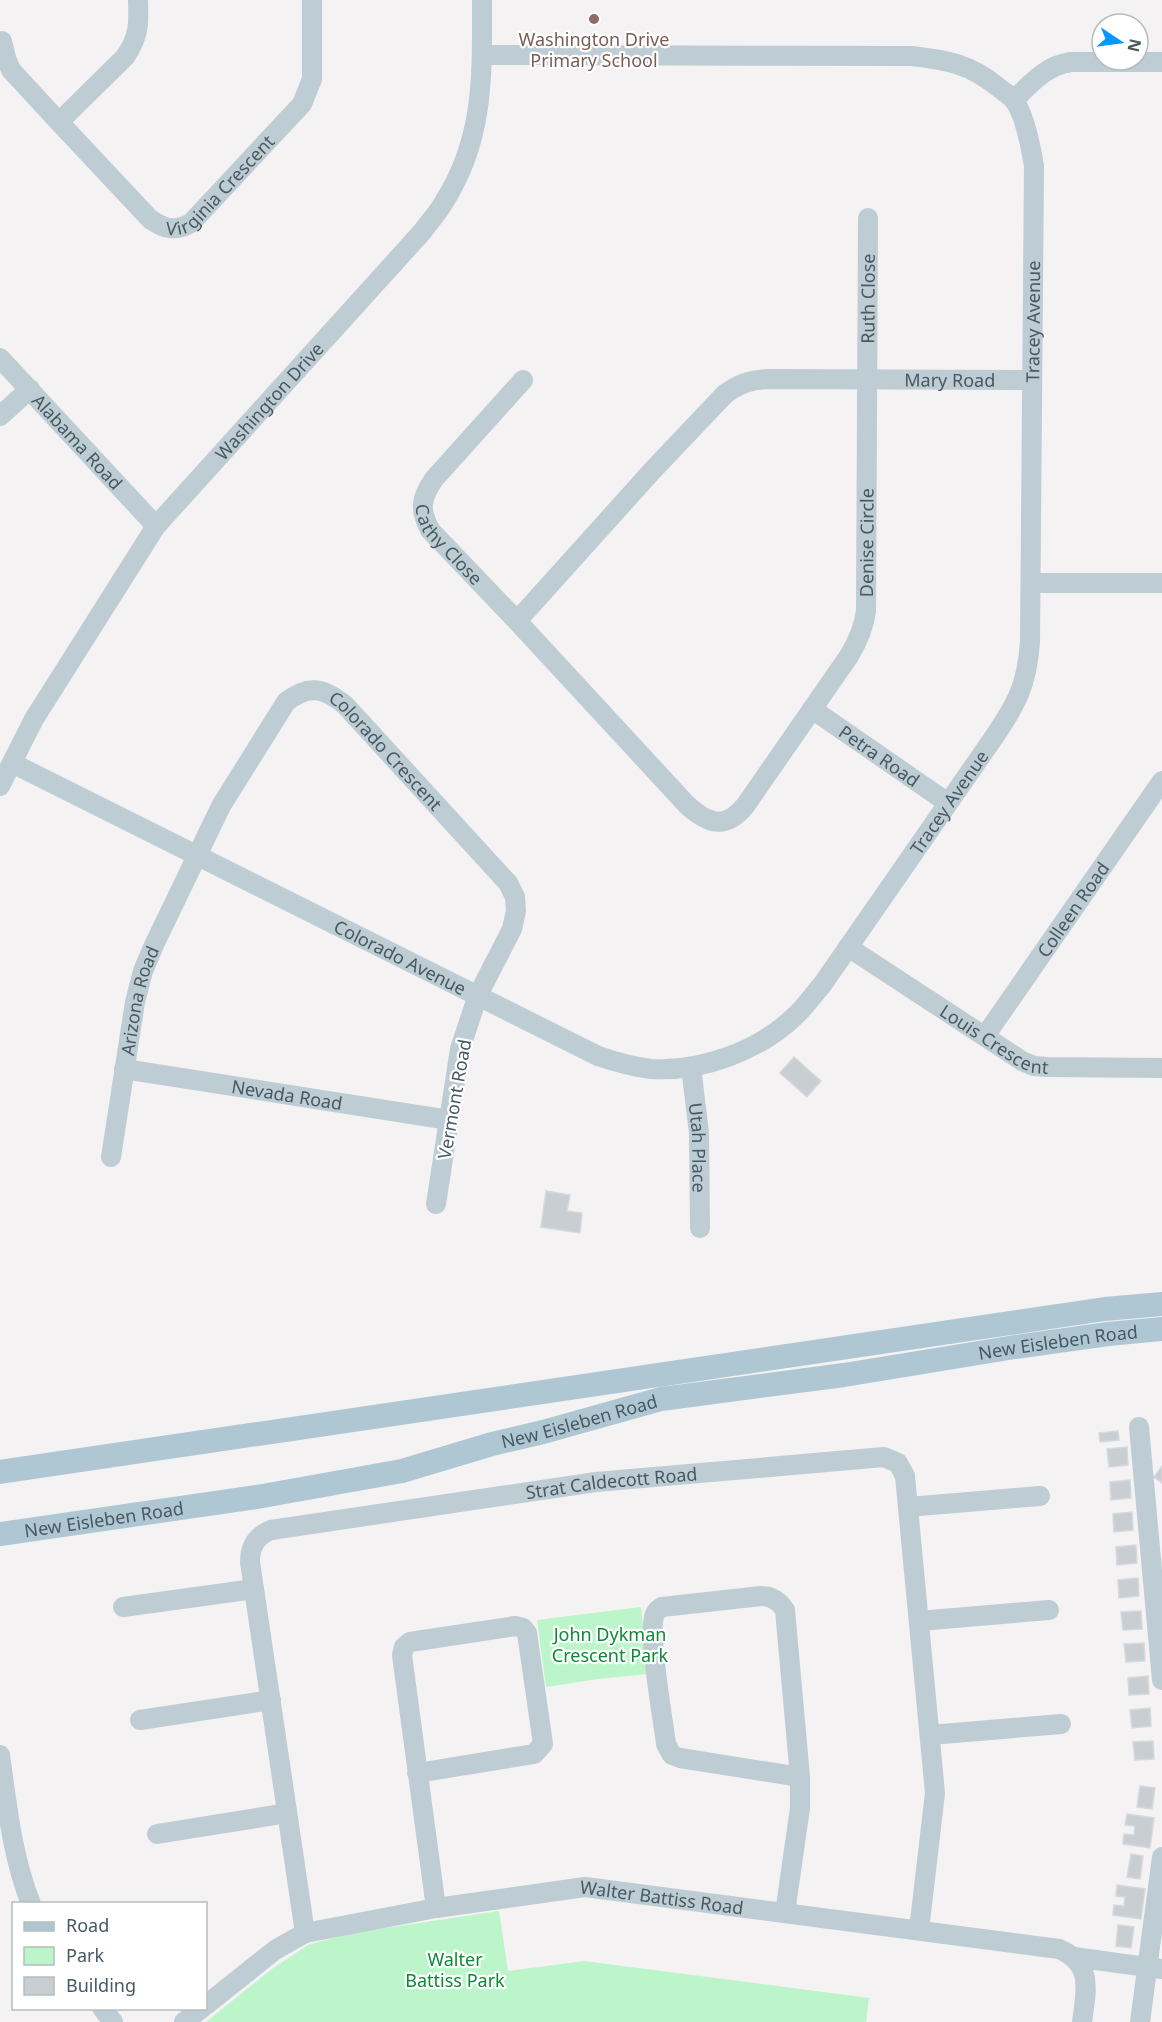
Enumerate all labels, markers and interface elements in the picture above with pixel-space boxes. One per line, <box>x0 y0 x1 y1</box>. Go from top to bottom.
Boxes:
marker: Washington Drive Primary School <box>587 12 601 26</box>
north arrow <box>1090 12 1150 72</box>
place label: Washington Drive Primary School <box>519 27 669 72</box>
text: N <box>1122 37 1147 54</box>
street label: Virginia Crescent <box>165 129 280 241</box>
street label: Ruth Close <box>855 253 880 344</box>
street label: Tracey Avenue <box>1020 260 1045 382</box>
street label: Washington Drive <box>210 337 329 465</box>
street label: Mary Road <box>904 368 995 392</box>
street label: Alabama Road <box>27 389 128 495</box>
street label: Denise Circle <box>854 488 879 597</box>
street label: Cathy Close <box>411 503 488 590</box>
street label: Colorado Crescent <box>325 685 448 816</box>
street label: Petra Road <box>835 719 924 792</box>
street label: Tracey Avenue <box>904 745 993 859</box>
street label: Colleen Road <box>1031 857 1114 962</box>
street label: Colorado Avenue <box>330 914 470 1000</box>
street label: Arizona Road <box>115 942 164 1057</box>
street label: Louis Crescent <box>935 999 1050 1079</box>
street label: Vermont Road <box>432 1037 476 1161</box>
street label: Nevada Road <box>230 1074 344 1115</box>
street label: Utah Place <box>683 1101 712 1193</box>
street label: New Eisleben Road <box>976 1319 1139 1365</box>
street label: New Eisleben Road <box>499 1389 660 1453</box>
street label: Strat Caldecott Road <box>524 1461 698 1504</box>
street label: New Eisleben Road <box>23 1496 185 1542</box>
park label: John Dykman Crescent Park <box>552 1622 669 1667</box>
street label: Walter Battiss Road <box>579 1874 745 1920</box>
legend <box>12 1902 207 2010</box>
text: Road <box>66 1913 109 1937</box>
text: Park <box>66 1943 104 1967</box>
park label: Walter Battiss Park <box>405 1947 505 1992</box>
text: Building <box>66 1973 136 1997</box>

